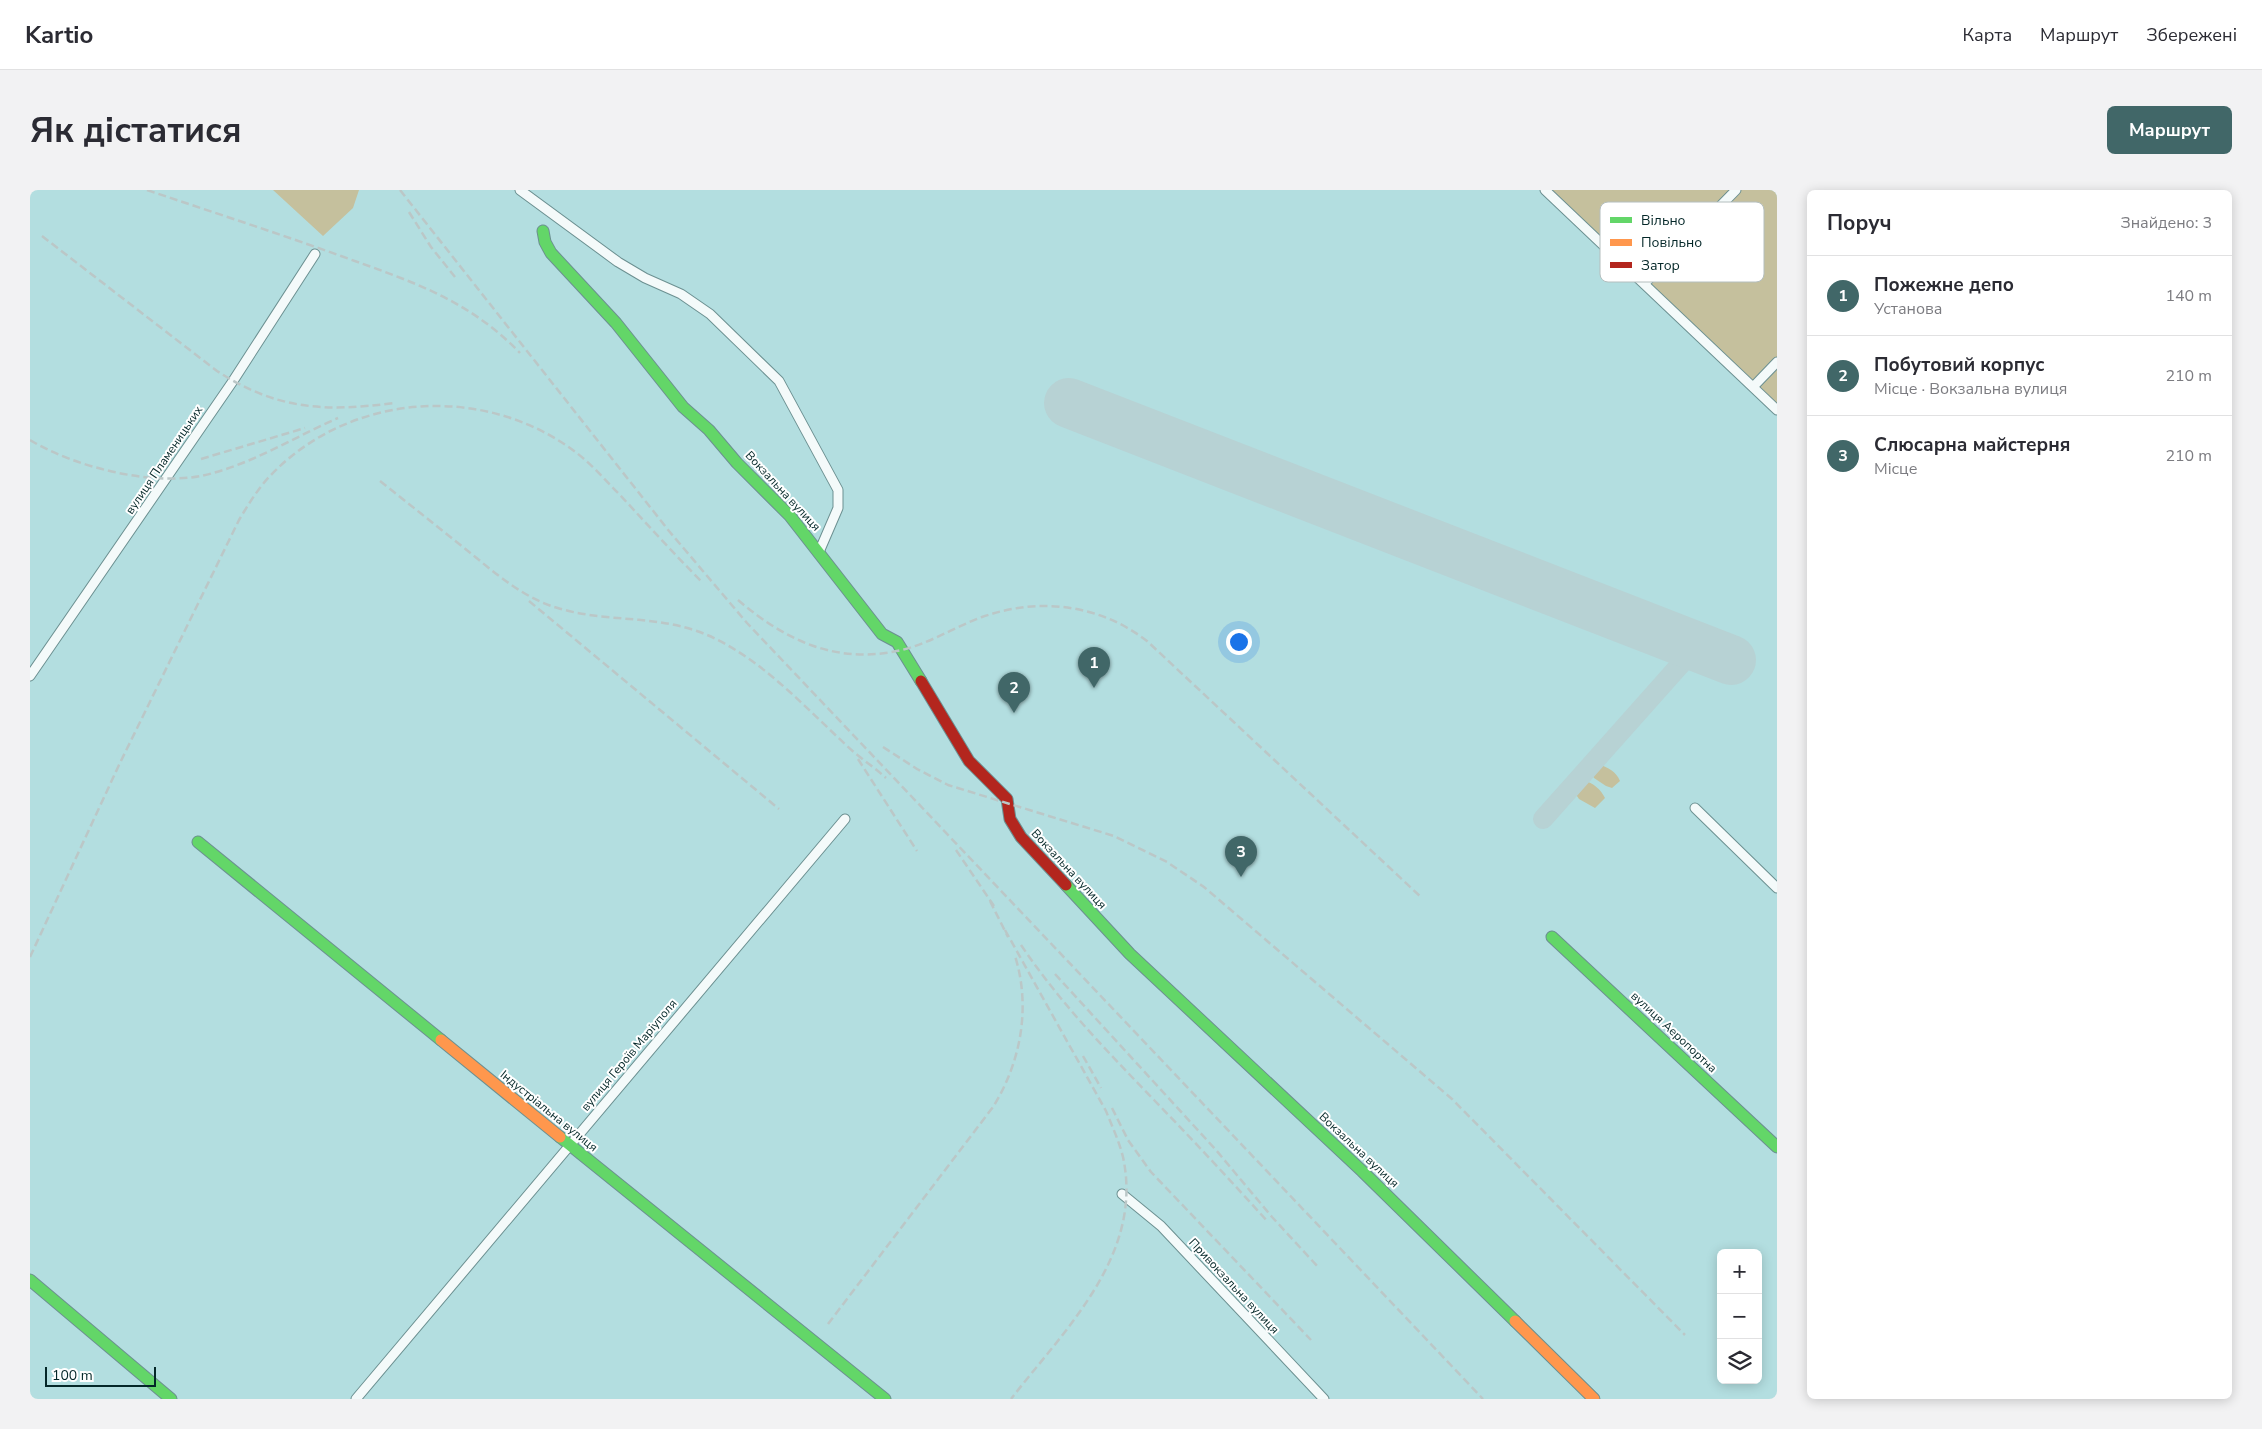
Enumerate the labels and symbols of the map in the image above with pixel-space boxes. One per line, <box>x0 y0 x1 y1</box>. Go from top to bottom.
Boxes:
legend <box>1600 202 1764 282</box>
text: Вільно <box>1641 211 1686 230</box>
text: Повільно <box>1641 233 1702 252</box>
text: Затор <box>1641 256 1680 275</box>
street label: вулиця Пламеницьких <box>122 402 207 517</box>
street label: Вокзальна вулиця <box>742 448 824 534</box>
your location <box>1226 629 1252 655</box>
pin: 1 <box>1078 647 1110 688</box>
pin: 2 <box>998 672 1030 713</box>
street label: Вокзальна вулиця <box>1028 826 1110 912</box>
pin: 3 <box>1225 836 1257 877</box>
street label: вулиця Аеропортна <box>1628 988 1720 1076</box>
street label: вулиця Героїв Маріуполя <box>577 996 681 1114</box>
street label: Індустріальна вулиця <box>497 1067 601 1155</box>
street label: Вокзальна вулиця <box>1316 1109 1402 1191</box>
street label: Привокзальна вулиця <box>1185 1235 1283 1337</box>
scale bar <box>45 1364 156 1387</box>

